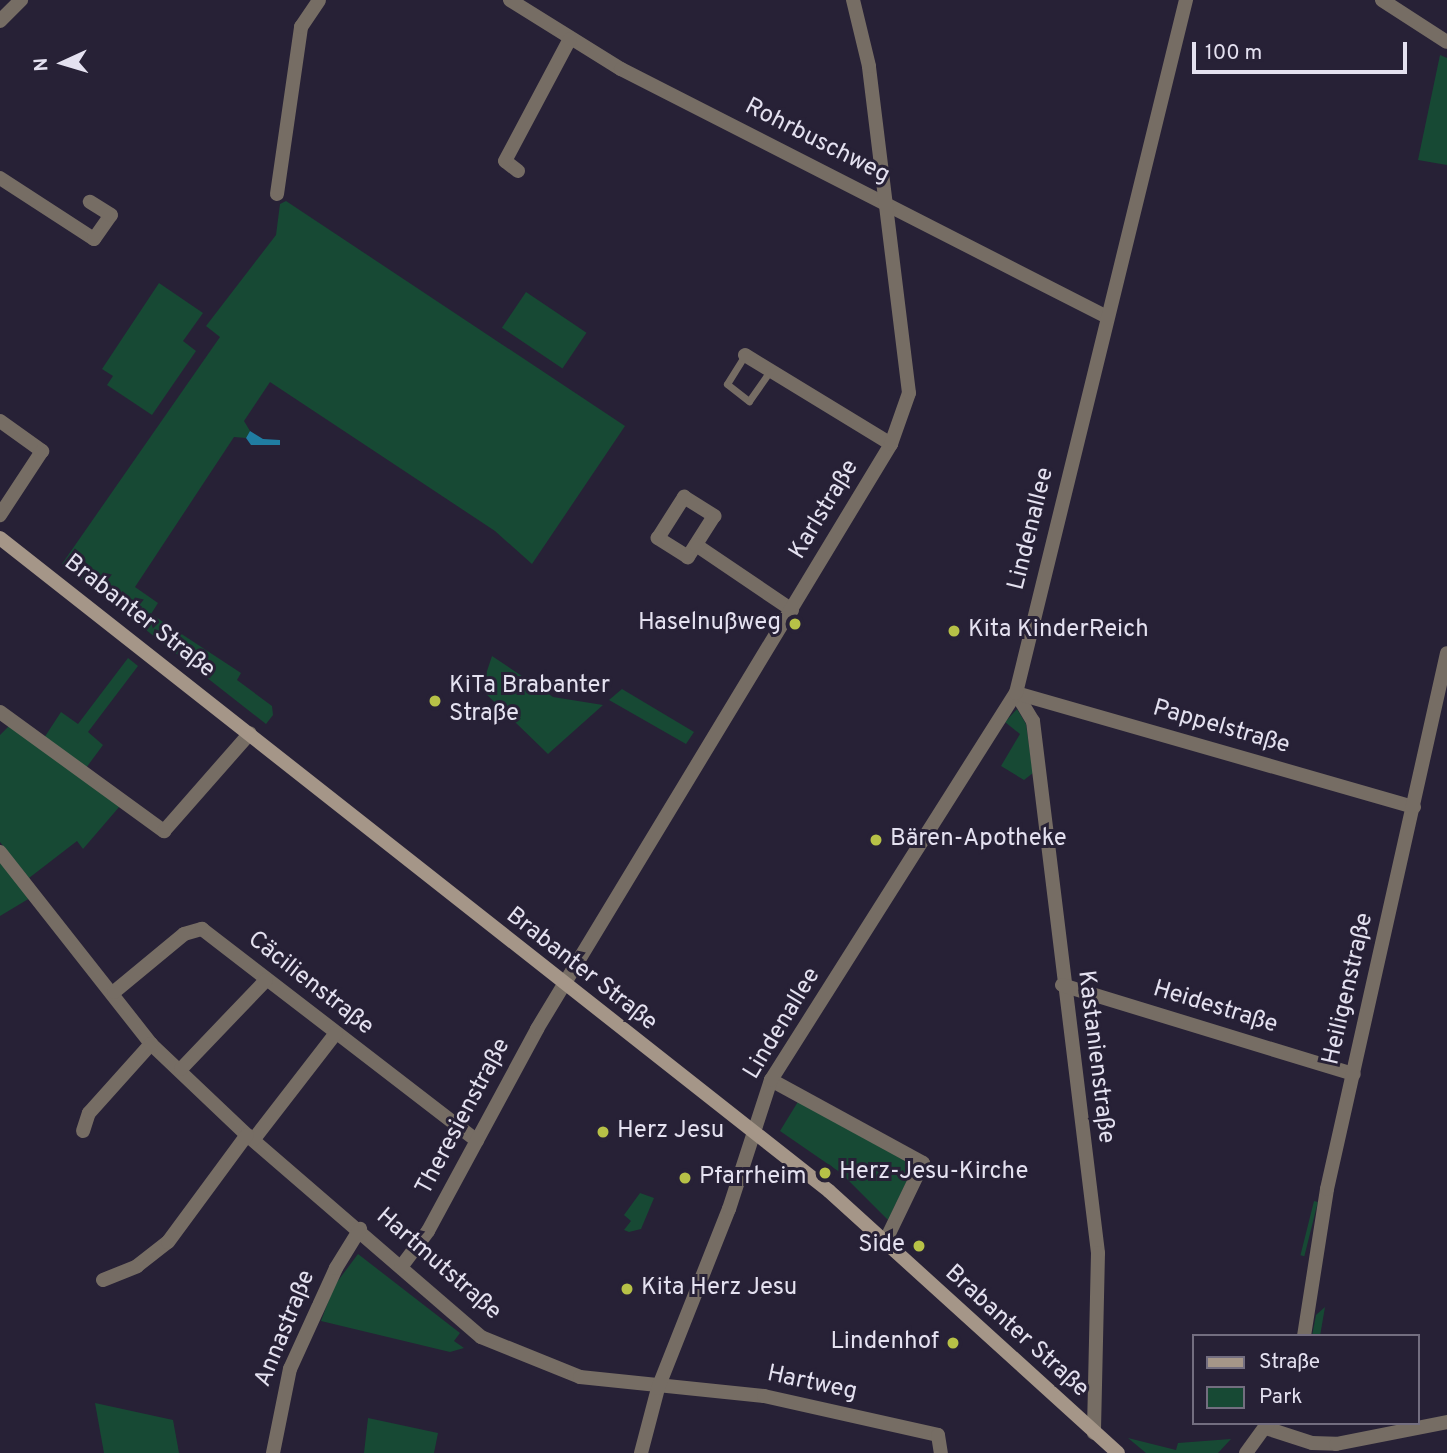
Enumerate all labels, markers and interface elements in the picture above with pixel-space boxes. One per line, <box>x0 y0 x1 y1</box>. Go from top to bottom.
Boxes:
north arrow <box>28 28 98 98</box>
scale bar <box>1195 28 1410 72</box>
text: 100 m <box>1205 40 1262 67</box>
text: N <box>30 57 54 72</box>
street label: Rohrbuschweg <box>740 93 894 191</box>
street label: Karlstraße <box>784 455 866 565</box>
street label: Lindenallee <box>1003 465 1061 593</box>
street label: Brabanter Straße <box>58 549 220 685</box>
place label: Haselnußweg <box>638 610 781 638</box>
marker: Haselnußweg <box>787 616 803 632</box>
place label: Kita KinderReich <box>968 617 1149 645</box>
marker: Kita KinderReich <box>946 623 962 639</box>
place label: KiTa Brabanter Straße <box>449 673 610 729</box>
marker: KiTa Brabanter Straße <box>427 693 443 709</box>
street label: Pappelstraße <box>1149 695 1293 761</box>
place label: Bären-Apotheke <box>890 826 1067 854</box>
marker: Bären-Apotheke <box>868 832 884 848</box>
street label: Brabanter Straße <box>500 902 662 1038</box>
street label: Heiligenstraße <box>1318 910 1380 1068</box>
street label: Cäcilienstraße <box>241 926 379 1042</box>
street label: Lindenallee <box>738 963 828 1085</box>
street label: Kastanienstraße <box>1070 969 1120 1145</box>
street label: Heidestraße <box>1149 975 1281 1041</box>
street label: Theresienstraße <box>411 1034 517 1200</box>
place label: Herz Jesu <box>617 1118 724 1146</box>
marker: Herz Jesu <box>595 1124 611 1140</box>
place label: Herz-Jesu-Kirche <box>839 1159 1028 1187</box>
place label: Pfarrheim <box>699 1164 807 1192</box>
marker: Herz-Jesu-Kirche <box>817 1165 833 1181</box>
marker: Pfarrheim <box>677 1170 693 1186</box>
street label: Hartmutstraße <box>370 1203 506 1327</box>
place label: Side <box>858 1232 905 1260</box>
marker: Side <box>911 1238 927 1254</box>
street label: Brabanter Straße <box>938 1260 1094 1404</box>
street label: Annastraße <box>250 1267 322 1391</box>
place label: Kita Herz Jesu <box>641 1275 797 1303</box>
marker: Kita Herz Jesu <box>619 1281 635 1297</box>
place label: Lindenhof <box>830 1329 939 1357</box>
legend <box>1192 1334 1419 1425</box>
marker: Lindenhof <box>945 1335 961 1351</box>
text: Straße <box>1259 1349 1320 1376</box>
street label: Hartweg <box>764 1360 860 1408</box>
text: Park <box>1259 1384 1302 1411</box>

